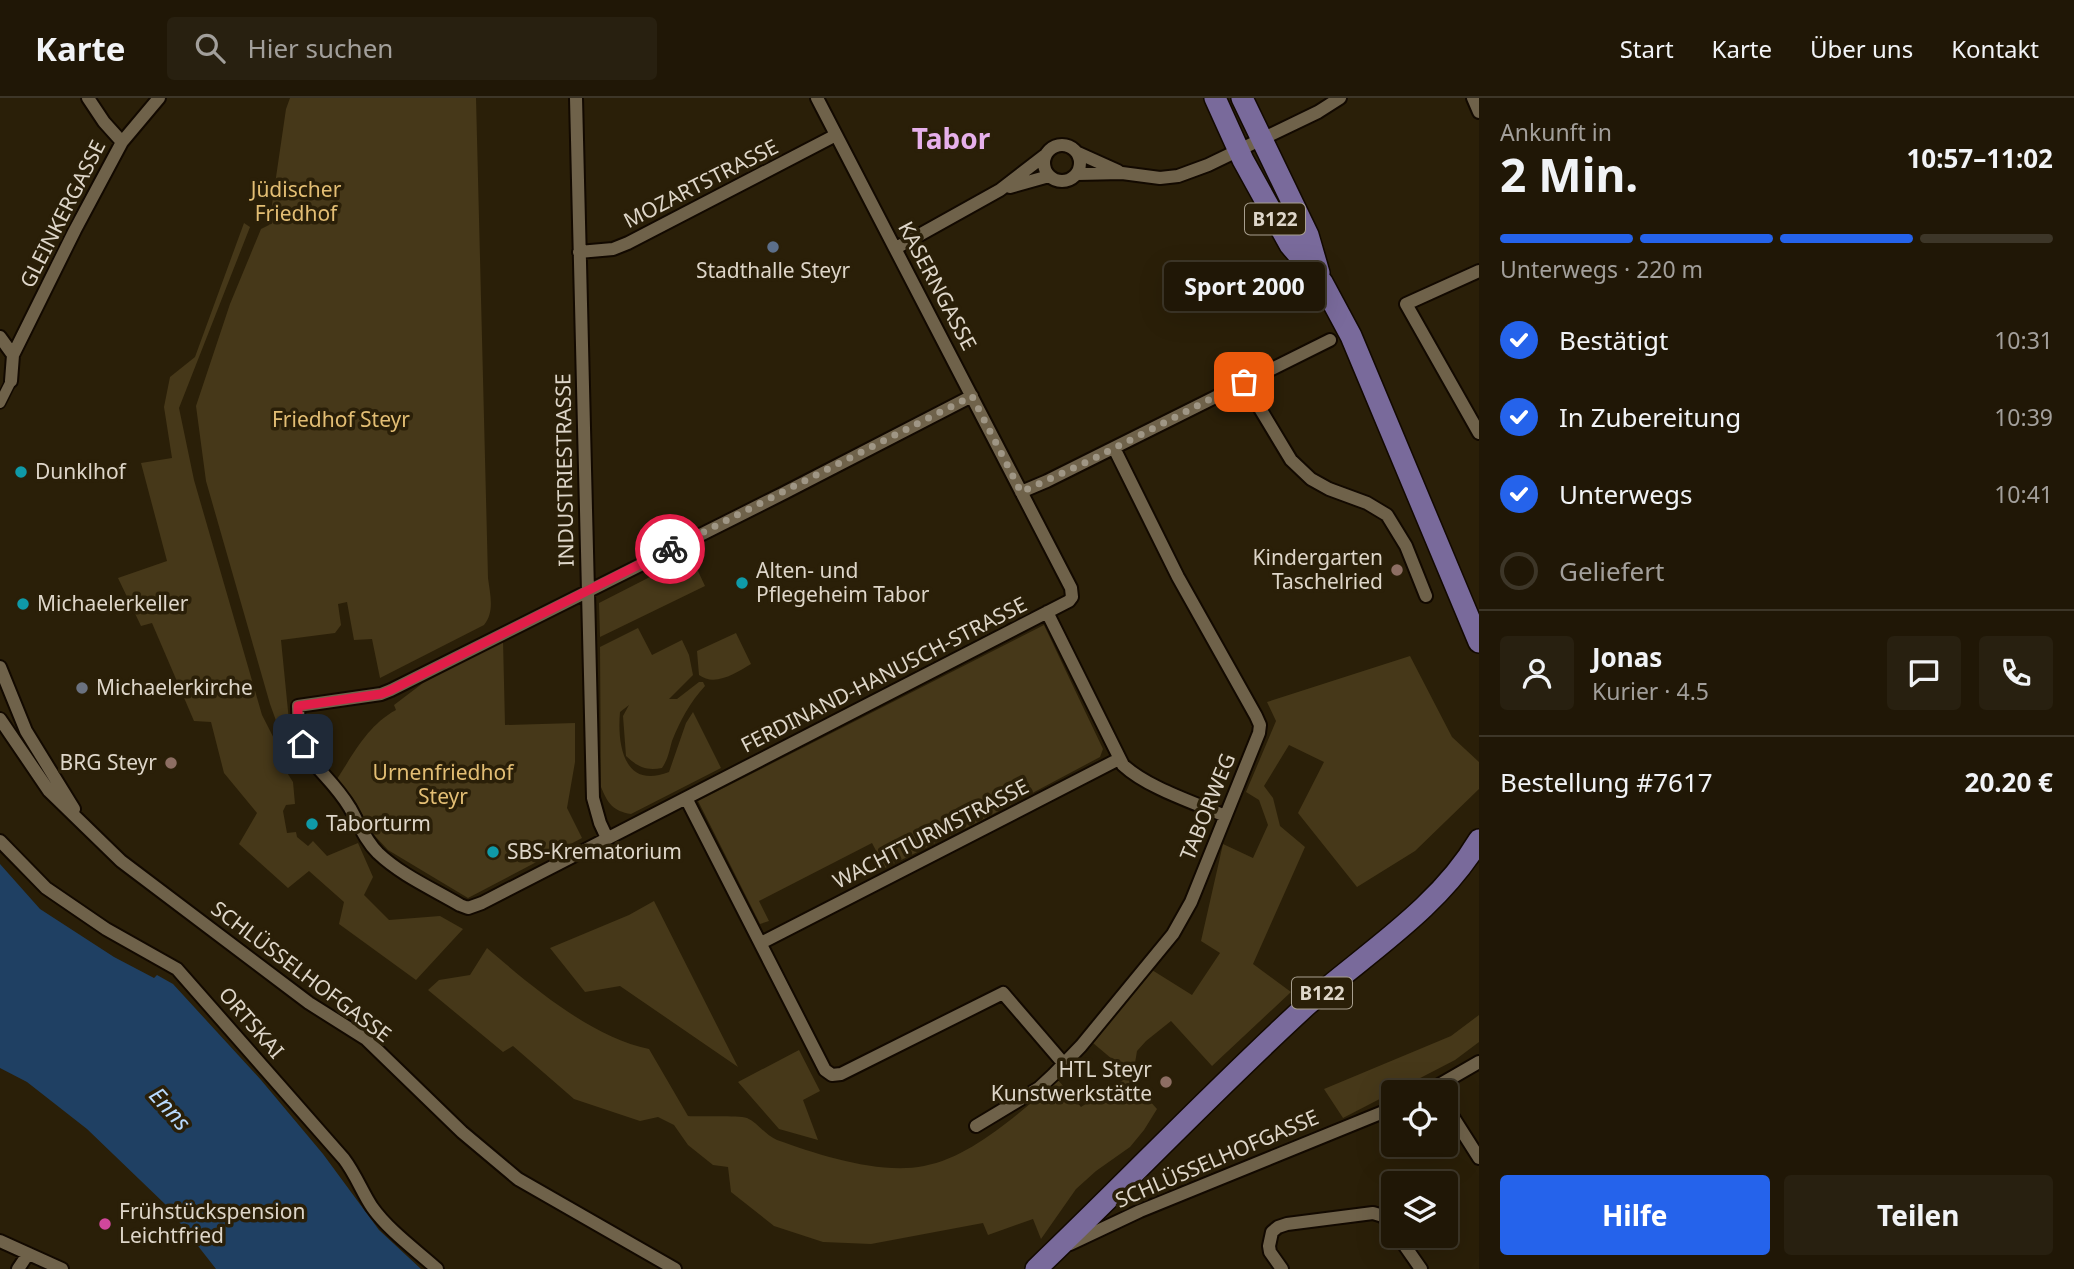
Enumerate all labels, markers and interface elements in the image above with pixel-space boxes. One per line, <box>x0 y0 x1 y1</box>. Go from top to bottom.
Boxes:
search box <box>167 17 657 80</box>
text: Karte <box>35 26 125 71</box>
icon: search <box>191 29 229 67</box>
text: Hier suchen <box>247 30 393 66</box>
text: Start <box>1620 32 1674 65</box>
text: Karte <box>1712 32 1772 65</box>
text: Über uns <box>1810 32 1913 65</box>
text: Kontakt <box>1951 32 2039 65</box>
text: Ankunft in <box>1500 116 1612 148</box>
district label: Tabor <box>912 119 991 157</box>
street label: MOZARTSTRASSE <box>619 132 783 234</box>
street label: GLEINKERGASSE <box>13 135 111 292</box>
text: 10:57–11:02 <box>1906 140 2053 176</box>
text: 2 Min. <box>1500 143 1638 205</box>
park label: Jüdischer Friedhof <box>249 175 342 227</box>
road number: B122 <box>1245 203 1305 234</box>
street label: KASERNGASSE <box>892 216 984 355</box>
marker: Stadthalle Steyr <box>765 239 781 255</box>
text: Unterwegs · 220 m <box>1500 253 1703 285</box>
place label: Stadthalle Steyr <box>696 256 850 284</box>
callout: Sport 2000 <box>1164 263 1324 312</box>
text: Sport 2000 <box>1184 270 1305 302</box>
icon: check <box>1500 321 1538 359</box>
text: Bestätigt <box>1559 322 1668 358</box>
text: 10:31 <box>1994 324 2053 356</box>
pin <box>1214 352 1274 412</box>
icon: bag <box>1225 363 1263 401</box>
street label: INDUSTRIESTRASSE <box>548 373 580 567</box>
icon: check <box>1500 398 1538 436</box>
text: In Zubereitung <box>1559 399 1741 435</box>
text: 10:39 <box>1994 401 2053 433</box>
park label: Friedhof Steyr <box>272 405 410 433</box>
place label: Dunklhof <box>35 457 128 485</box>
marker: Dunklhof <box>13 464 29 480</box>
icon: check <box>1500 475 1538 513</box>
text: Unterwegs <box>1559 476 1692 512</box>
text: 10:41 <box>1994 478 2053 510</box>
courier <box>635 514 705 584</box>
icon: bike <box>651 530 689 568</box>
place label: Kindergarten Taschelried <box>1253 543 1383 595</box>
text: Geliefert <box>1559 553 1664 589</box>
place label: Alten- und Pflegeheim Tabor <box>756 556 930 608</box>
marker: Kindergarten Taschelried <box>1389 562 1405 578</box>
marker: Alten- und Pflegeheim Tabor <box>734 575 750 591</box>
place label: Michaelerkeller <box>37 589 189 617</box>
street label: FERDINAND-HANUSCH-STRASSE <box>736 590 1031 759</box>
marker: Michaelerkeller <box>15 596 31 612</box>
button: person <box>1500 636 1574 710</box>
button: chat <box>1887 636 1961 710</box>
button: phone <box>1979 636 2053 710</box>
text: Jonas <box>1592 639 1662 675</box>
place label: Michaelerkirche <box>96 673 253 701</box>
text: Kurier · 4.5 <box>1592 675 1709 707</box>
marker: Michaelerkirche <box>74 680 90 696</box>
pin <box>273 714 333 774</box>
icon: home <box>284 725 322 763</box>
place label: BRG Steyr <box>60 748 157 776</box>
street label: TABORWEG <box>1173 749 1241 864</box>
marker: BRG Steyr <box>163 755 179 771</box>
park label: Urnenfriedhof Steyr <box>373 758 515 810</box>
text: Bestellung #7617 <box>1500 764 1713 800</box>
text: 20.20 € <box>1965 764 2053 800</box>
street label: WACHTTURMSTRASSE <box>828 772 1033 895</box>
place label: Taborturm <box>326 809 431 837</box>
marker: Taborturm <box>304 816 320 832</box>
place label: SBS-Krematorium <box>507 837 682 865</box>
marker: SBS-Krematorium <box>485 844 501 860</box>
street label: SCHLÜSSELHOFGASSE <box>206 894 397 1048</box>
road number: B122 <box>1292 978 1352 1009</box>
street label: ORTSKAI <box>213 981 291 1064</box>
place label: HTL Steyr Kunstwerkstätte <box>991 1055 1152 1107</box>
marker: HTL Steyr Kunstwerkstätte <box>1158 1074 1174 1090</box>
water label: Enns <box>143 1080 199 1137</box>
map controls <box>1381 1080 1458 1248</box>
button: locate <box>1381 1080 1458 1157</box>
street label: SCHLÜSSELHOFGASSE <box>1111 1102 1323 1214</box>
button: layers <box>1381 1171 1458 1248</box>
button: Hilfe <box>1500 1175 1770 1255</box>
button: Teilen <box>1784 1175 2053 1255</box>
place label: Frühstückspension Leichtfried <box>119 1197 305 1249</box>
marker: Frühstückspension Leichtfried <box>97 1216 113 1232</box>

